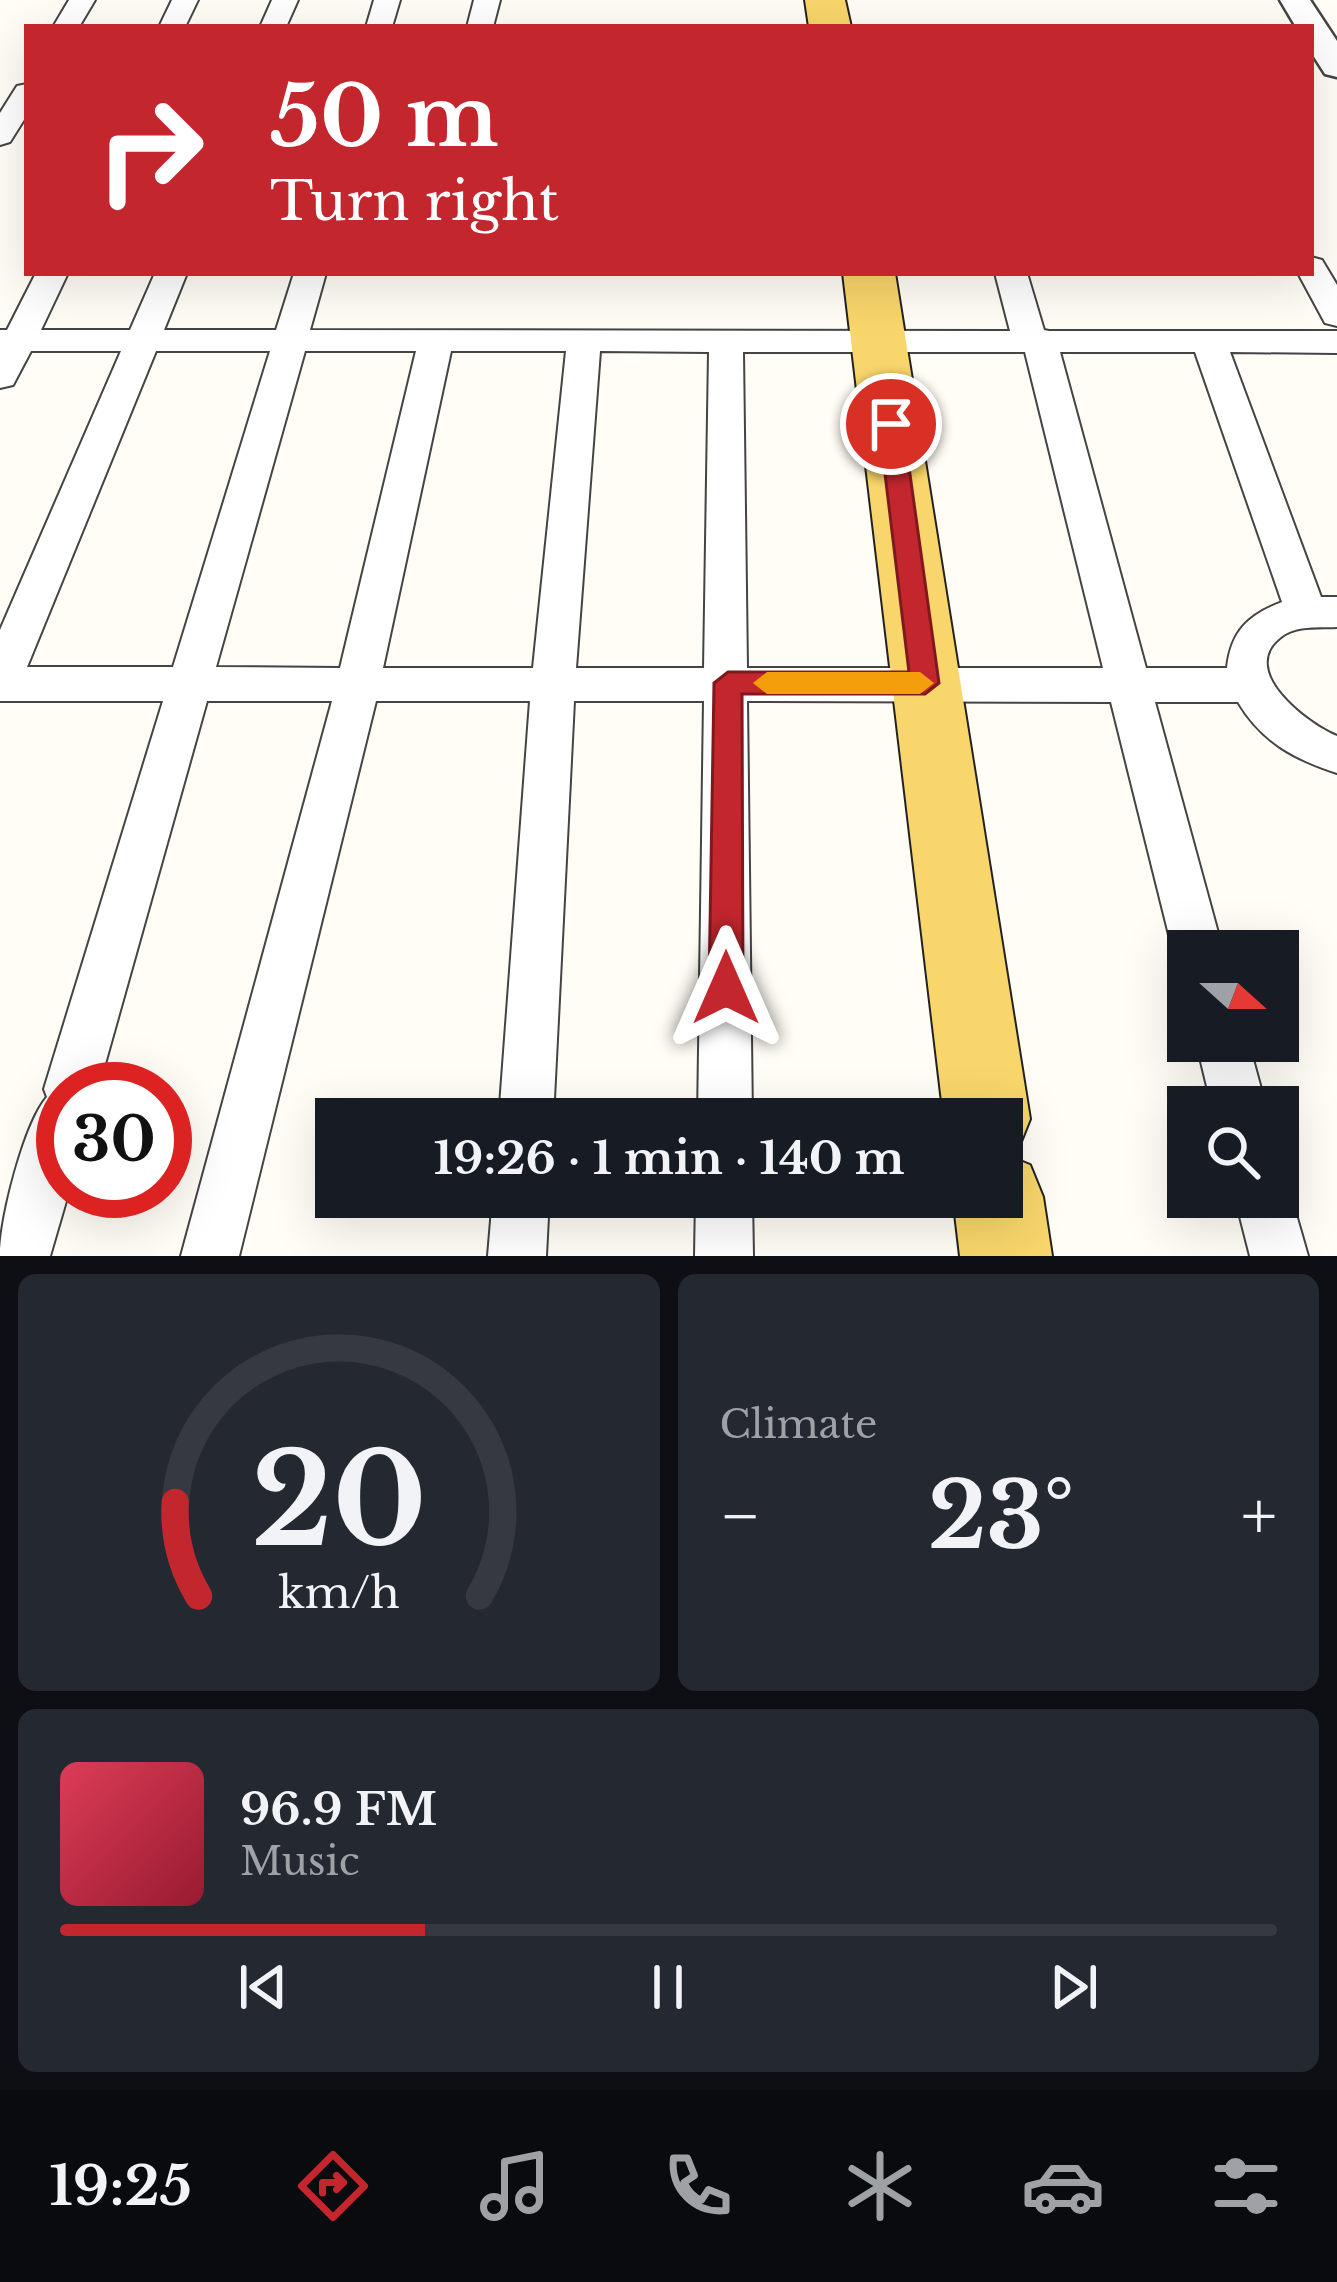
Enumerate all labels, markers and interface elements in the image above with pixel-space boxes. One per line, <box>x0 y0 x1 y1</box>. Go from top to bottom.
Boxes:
text: 50 m <box>270 65 499 169</box>
icon: right <box>72 72 228 228</box>
text: Turn right <box>270 168 559 235</box>
pin <box>840 373 942 475</box>
icon: arrive <box>858 391 924 457</box>
position arrow <box>663 925 789 1051</box>
north arrow <box>1167 930 1299 1062</box>
map controls <box>1167 930 1299 1218</box>
speed limit sign: 30 <box>36 1062 192 1218</box>
button: search <box>1167 1086 1299 1218</box>
text: 19:26 · 1 min · 140 m <box>433 1130 905 1186</box>
text: Climate <box>720 1400 877 1449</box>
text: 20 <box>251 1424 426 1579</box>
text: 23° <box>928 1461 1074 1572</box>
text: − <box>720 1475 761 1557</box>
text: + <box>1241 1475 1277 1557</box>
text: km/h <box>278 1565 400 1619</box>
text: 96.9 FM <box>240 1781 437 1837</box>
text: Music <box>240 1837 360 1886</box>
icon: previous <box>230 1954 296 2020</box>
icon: pause <box>635 1954 701 2020</box>
icon: next <box>1041 1954 1107 2020</box>
icon: directions <box>291 2144 375 2228</box>
icon: music <box>473 2144 557 2228</box>
icon: phone <box>656 2144 740 2228</box>
icon: climate <box>838 2144 922 2228</box>
icon: car <box>1021 2144 1105 2228</box>
icon: filters <box>1204 2144 1288 2228</box>
text: 19:25 <box>49 2153 192 2220</box>

